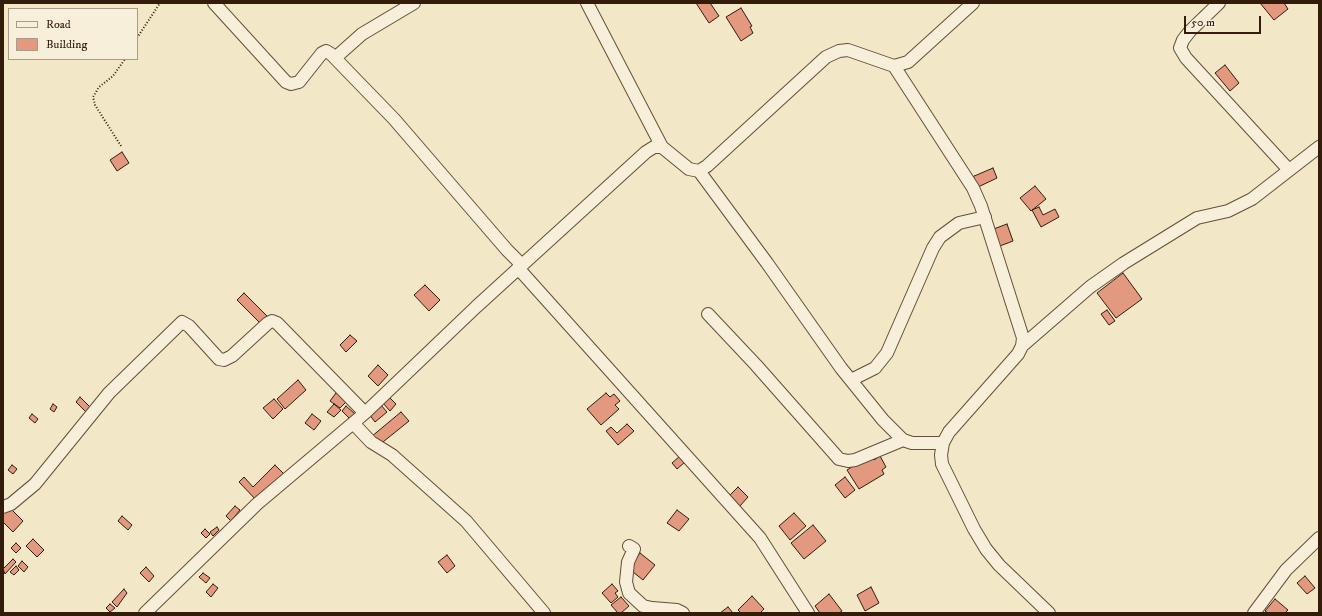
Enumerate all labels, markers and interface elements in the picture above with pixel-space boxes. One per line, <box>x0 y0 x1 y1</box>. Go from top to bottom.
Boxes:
legend <box>8 8 138 60</box>
scale bar <box>1186 8 1263 34</box>
text: 50 m <box>1191 15 1215 30</box>
text: Road <box>46 17 71 32</box>
text: Building <box>46 37 87 52</box>

